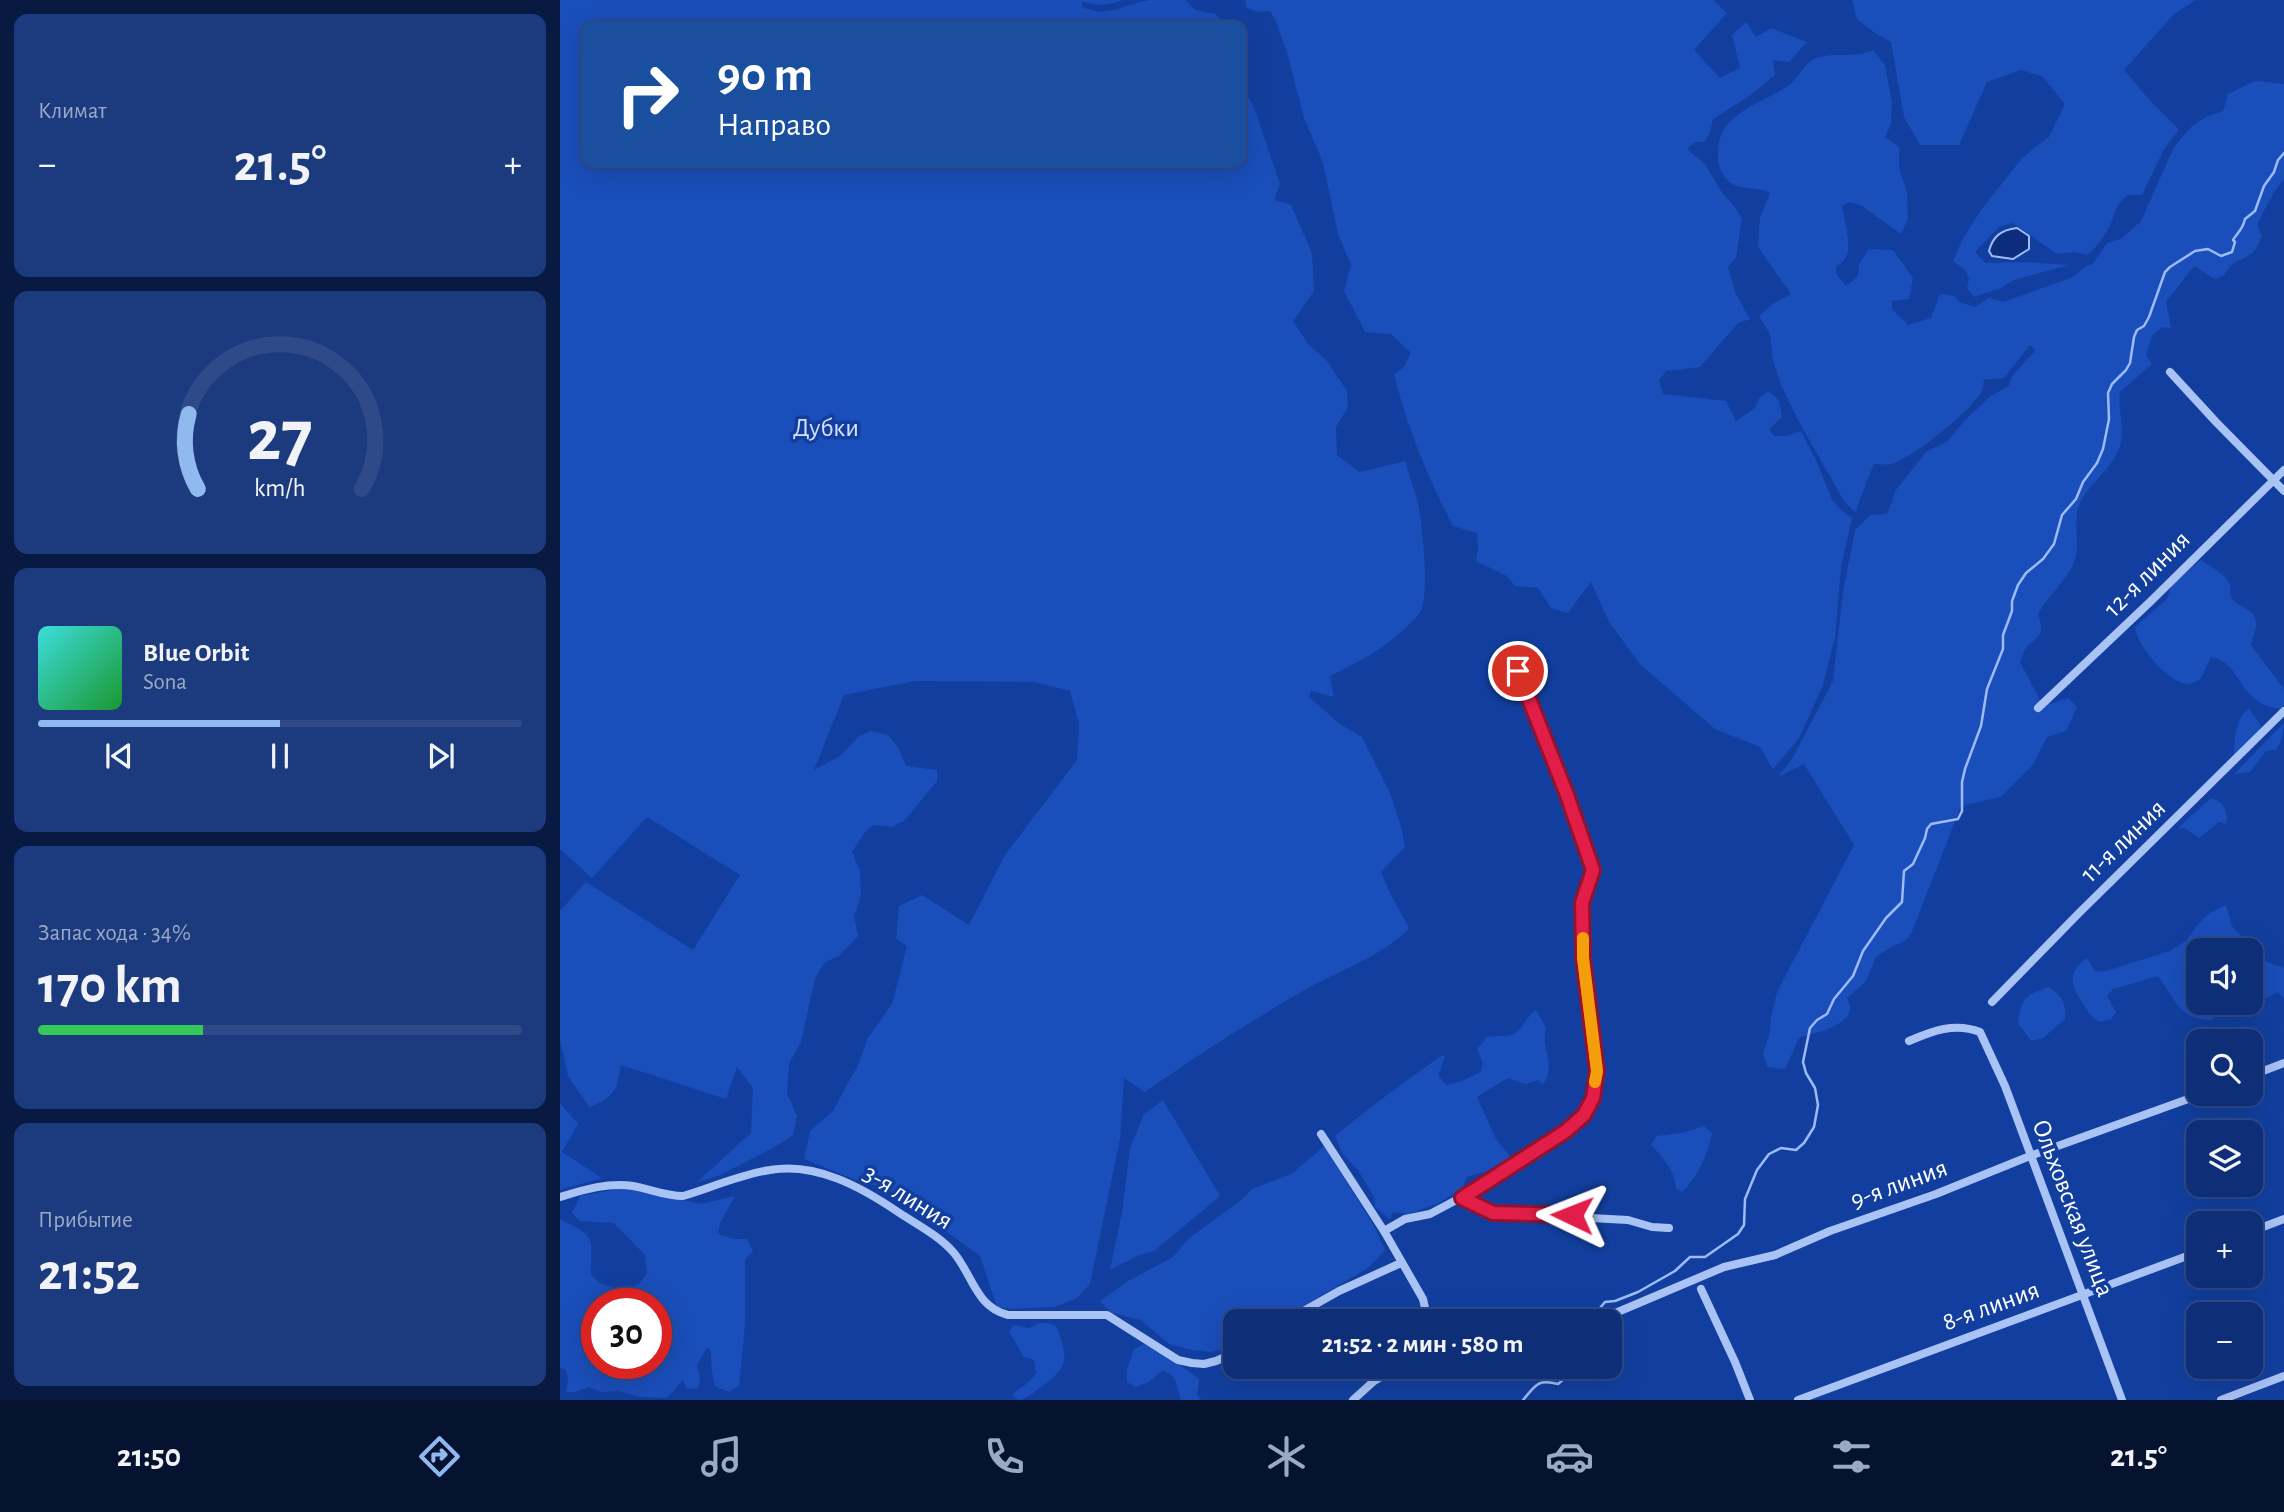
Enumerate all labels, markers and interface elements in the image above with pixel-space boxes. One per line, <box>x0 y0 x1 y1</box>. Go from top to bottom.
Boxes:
icon: right <box>602 49 693 140</box>
text: 90 m <box>717 51 813 100</box>
text: Климат <box>38 100 107 123</box>
text: Направо <box>717 109 831 141</box>
text: 21.5° <box>234 138 326 190</box>
text: − <box>38 146 56 184</box>
text: + <box>504 146 522 184</box>
text: 27 <box>247 401 313 474</box>
park label: Дубки <box>793 415 859 441</box>
text: km/h <box>254 476 306 501</box>
street label: 12-я линия <box>2099 526 2195 622</box>
text: Blue Orbit <box>143 640 249 666</box>
pin <box>1488 641 1548 701</box>
icon: arrive <box>1499 652 1537 690</box>
text: Sona <box>143 671 187 694</box>
icon: previous <box>100 737 138 775</box>
icon: pause <box>261 737 299 775</box>
icon: next <box>422 737 460 775</box>
street label: 11-я линия <box>2076 795 2170 887</box>
text: Запас хода · 34% <box>38 922 191 945</box>
map controls <box>2186 938 2263 1379</box>
button: sound <box>2186 938 2263 1015</box>
text: 170 km <box>38 960 182 1012</box>
button: search <box>2186 1029 2263 1106</box>
street label: Ольховская улица <box>2027 1116 2119 1300</box>
button: layers <box>2186 1120 2263 1197</box>
street label: 9-я линия <box>1847 1155 1951 1213</box>
street label: 3-я линия <box>859 1160 957 1234</box>
position arrow <box>1535 1178 1609 1252</box>
text: Прибытие <box>38 1209 133 1232</box>
button: + <box>2186 1211 2263 1288</box>
text: 21:52 <box>38 1247 140 1299</box>
street label: 8-я линия <box>1939 1276 2043 1336</box>
speed limit sign: 30 <box>581 1288 672 1379</box>
button: − <box>2186 1302 2263 1379</box>
text: 21:52 · 2 мин · 580 m <box>1321 1331 1524 1357</box>
icon: directions <box>415 1432 464 1481</box>
icon: music <box>697 1432 746 1481</box>
icon: phone <box>980 1432 1029 1481</box>
icon: climate <box>1262 1432 1311 1481</box>
icon: car <box>1545 1432 1594 1481</box>
icon: filters <box>1827 1432 1876 1481</box>
text: 21:50 <box>117 1440 181 1472</box>
text: 21.5° <box>2110 1440 2167 1472</box>

